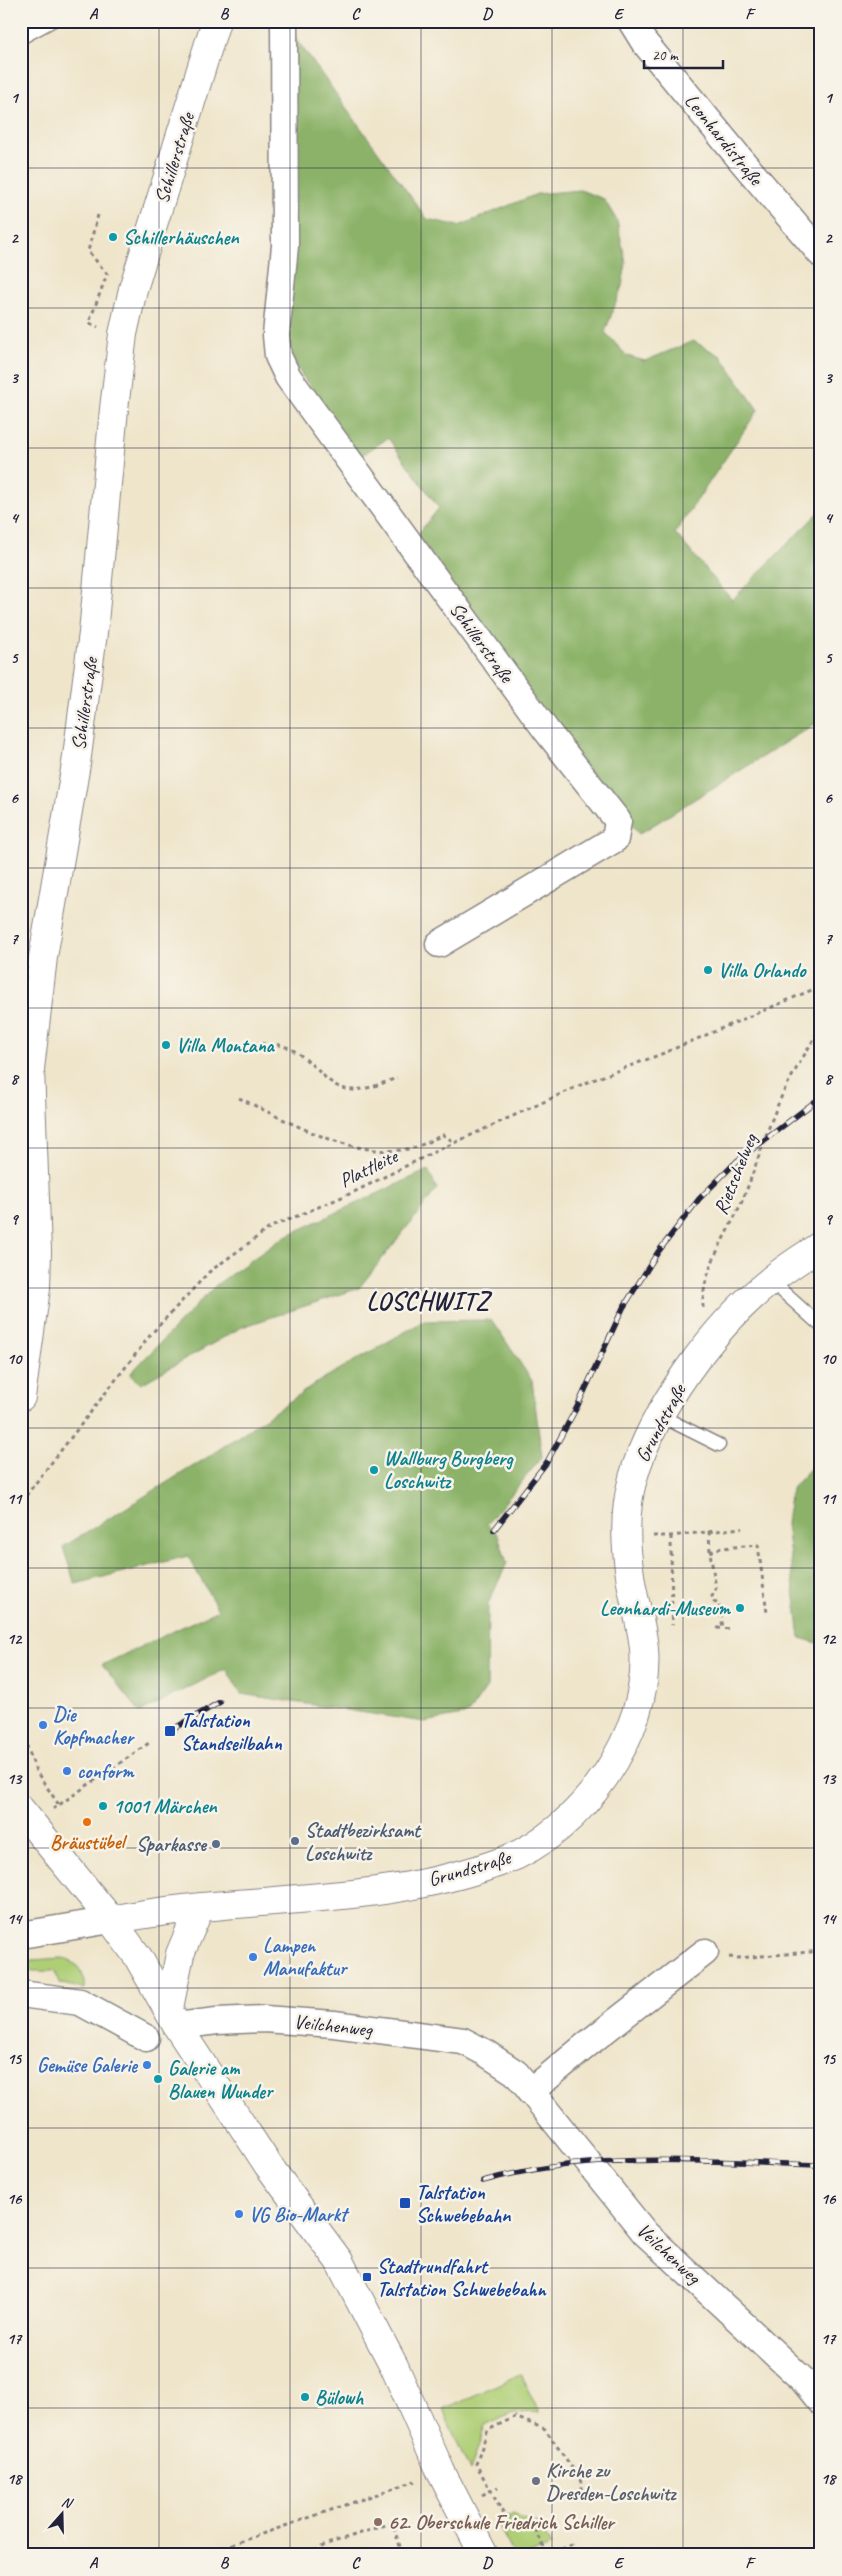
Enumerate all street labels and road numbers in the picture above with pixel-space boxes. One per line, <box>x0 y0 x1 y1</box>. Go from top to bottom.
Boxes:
street label: Leonhardistraße <box>679 89 769 191</box>
street label: Schillerstraße <box>149 109 200 206</box>
street label: Schillerstraße <box>444 597 520 688</box>
street label: Schillerstraße <box>66 655 104 752</box>
street label: Rietschelweg <box>708 1129 763 1218</box>
street label: Plattleite <box>335 1143 403 1193</box>
street label: Grundstraße <box>630 1379 692 1466</box>
street label: Grundstraße <box>425 1844 515 1892</box>
street label: Veilchenweg <box>293 2009 375 2042</box>
street label: Veilchenweg <box>631 2217 707 2291</box>

